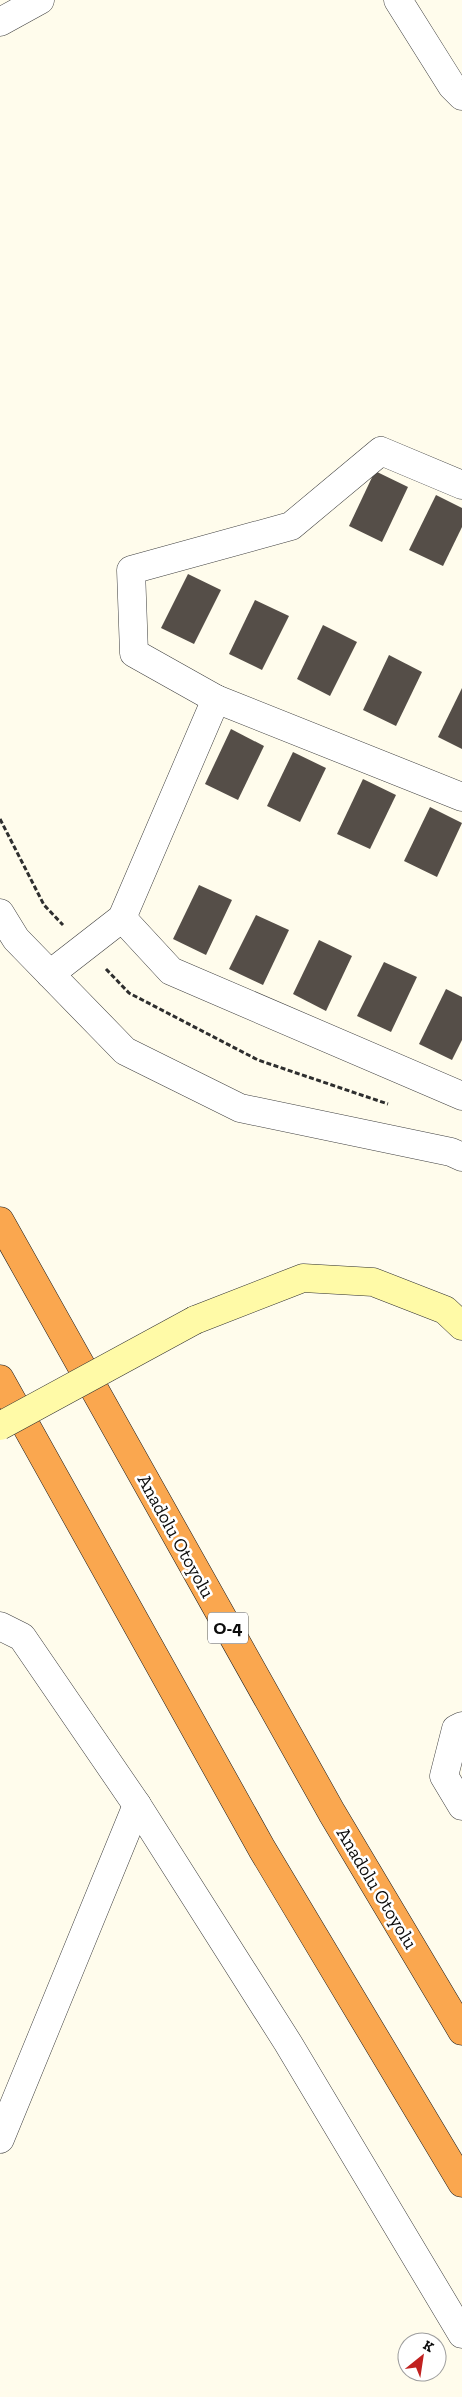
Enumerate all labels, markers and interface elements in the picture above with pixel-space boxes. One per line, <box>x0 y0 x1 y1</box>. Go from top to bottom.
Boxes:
street label: Anadolu Otoyolu <box>133 1470 220 1602</box>
road number: O-4 <box>208 1612 248 1644</box>
street label: Anadolu Otoyolu <box>332 1823 423 1953</box>
north arrow <box>397 2332 447 2382</box>
text: K <box>420 2336 437 2356</box>

